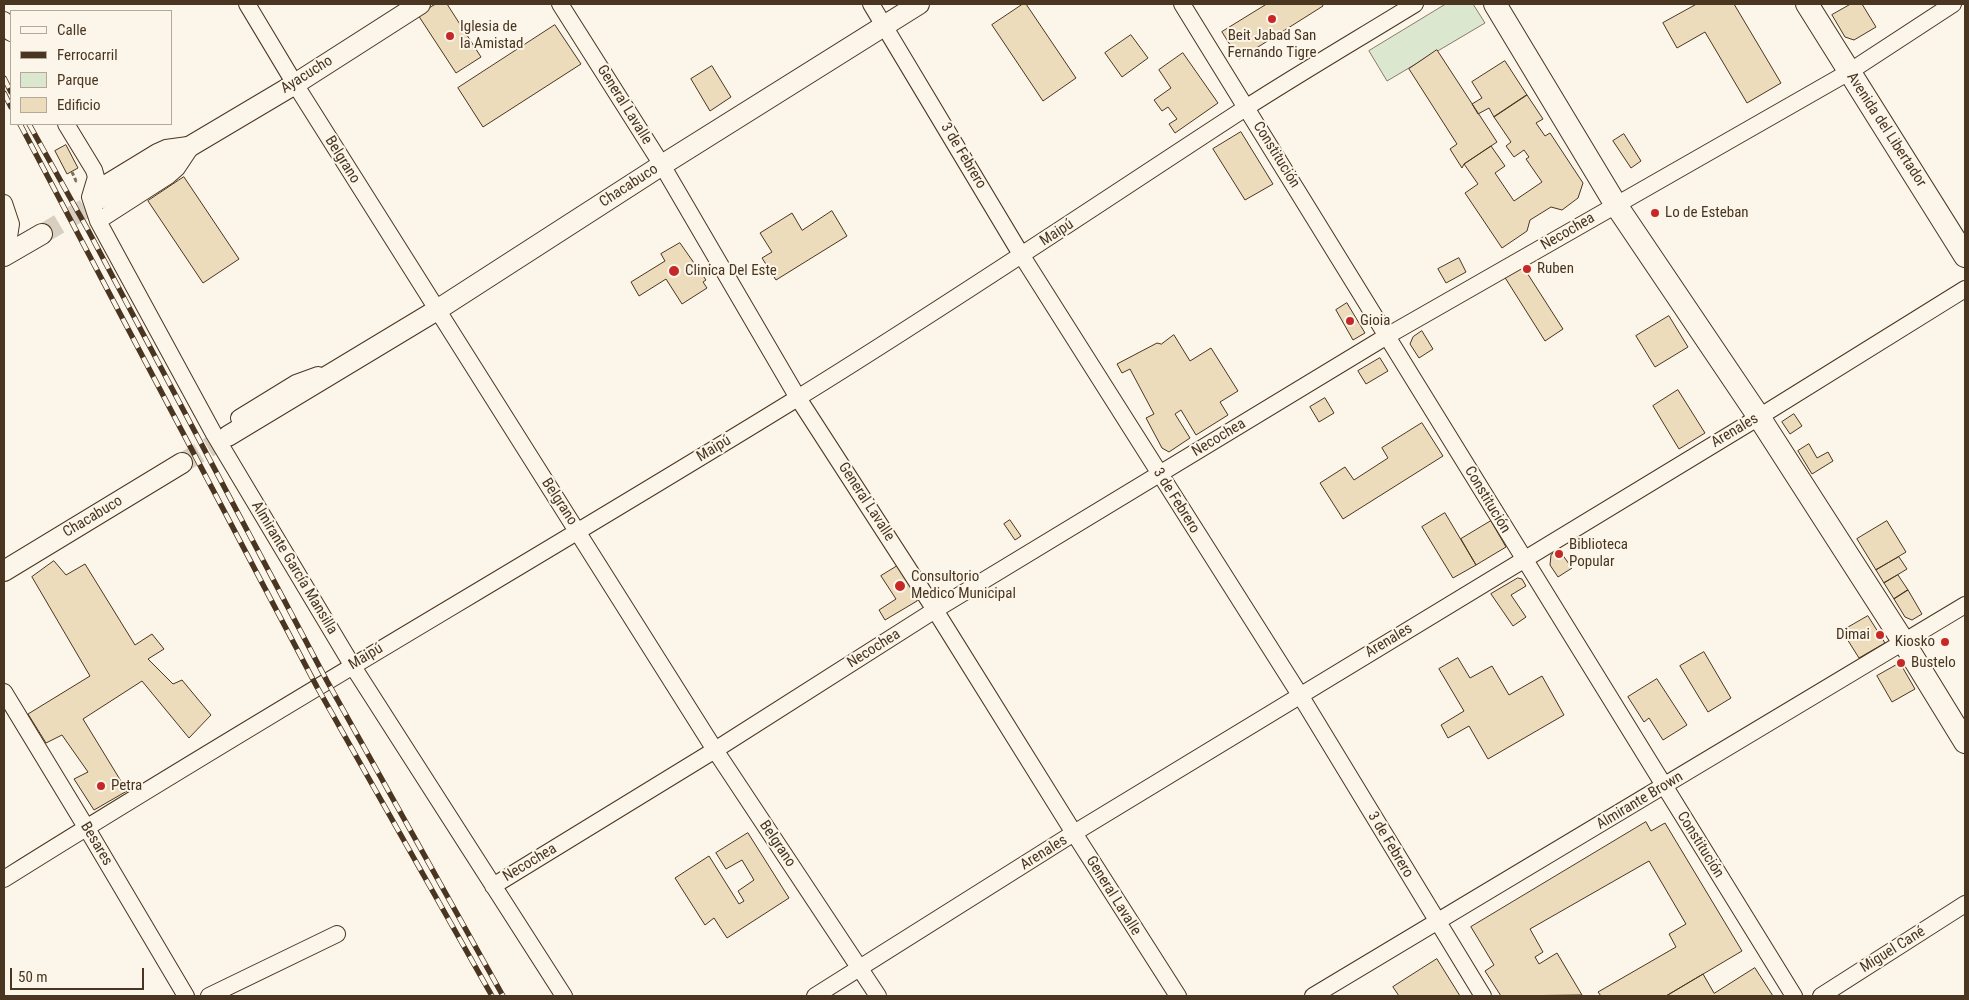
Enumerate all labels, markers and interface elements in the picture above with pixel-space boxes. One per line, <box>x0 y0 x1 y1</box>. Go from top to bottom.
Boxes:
legend <box>10 10 172 125</box>
marker: Beit Jabad San Fernando Tigre <box>1266 13 1278 25</box>
place label: Iglesia de la Amistad <box>460 18 523 53</box>
text: Calle <box>57 21 87 39</box>
place label: Beit Jabad San Fernando Tigre <box>1228 27 1316 62</box>
marker: Iglesia de la Amistad <box>444 30 456 42</box>
text: Ferrocarril <box>57 46 118 64</box>
street label: Ayacucho <box>278 52 336 98</box>
street label: General Lavalle <box>592 62 656 148</box>
street label: Avenida del Libertador <box>1842 69 1930 191</box>
text: Parque <box>57 71 99 89</box>
text: Edificio <box>57 96 100 114</box>
street label: Constitución <box>1249 118 1303 192</box>
street label: 3 de Febrero <box>936 120 990 192</box>
street label: Belgrano <box>321 133 363 187</box>
street label: Chacabuco <box>596 160 662 212</box>
place label: Lo de Esteban <box>1665 204 1749 222</box>
marker: Lo de Esteban <box>1649 207 1661 219</box>
street label: Necochea <box>1538 209 1598 255</box>
street label: Maipú <box>1037 215 1077 251</box>
place label: Ruben <box>1537 260 1574 278</box>
place label: Clinica Del Este <box>685 262 777 280</box>
marker: Ruben <box>1521 263 1533 275</box>
marker: Clinica Del Este <box>667 264 681 278</box>
place label: Gioia <box>1360 312 1390 330</box>
marker: Gioia <box>1344 315 1356 327</box>
street label: Arenales <box>1708 410 1762 452</box>
street label: Necochea <box>1189 415 1249 461</box>
street label: Maipú <box>694 432 734 466</box>
street label: General Lavalle <box>834 459 898 545</box>
street label: Constitución <box>1460 463 1514 537</box>
street label: 3 de Febrero <box>1149 465 1203 537</box>
street label: Belgrano <box>537 475 581 529</box>
street label: Chacabuco <box>60 492 126 542</box>
street label: Almirante García Mansilla <box>247 498 341 638</box>
place label: Biblioteca Popular <box>1569 536 1628 571</box>
marker: Biblioteca Popular <box>1553 548 1565 560</box>
place label: Consultorio Medico Municipal <box>911 568 1016 603</box>
marker: Consultorio Medico Municipal <box>893 579 907 593</box>
street label: Arenales <box>1362 620 1416 662</box>
street label: Necochea <box>844 626 904 672</box>
place label: Dimai <box>1836 626 1870 644</box>
marker: Dimai <box>1874 629 1886 641</box>
place label: Kiosko <box>1895 633 1935 651</box>
marker: Kiosko <box>1939 636 1951 648</box>
street label: Maipú <box>346 640 386 674</box>
place label: Bustelo <box>1911 654 1956 672</box>
marker: Bustelo <box>1895 657 1907 669</box>
street label: Almirante Brown <box>1594 768 1686 834</box>
place label: Petra <box>111 777 142 795</box>
marker: Petra <box>95 780 107 792</box>
street label: Constitución <box>1673 808 1727 882</box>
street label: 3 de Febrero <box>1363 809 1417 881</box>
street label: Belgrano <box>755 817 799 871</box>
street label: Besares <box>76 819 116 869</box>
street label: Arenales <box>1017 832 1071 874</box>
street label: Necochea <box>500 840 560 886</box>
street label: General Lavalle <box>1081 853 1145 939</box>
street label: Miguel Cané <box>1857 923 1929 977</box>
scale bar <box>12 958 146 990</box>
text: 50 m <box>18 968 48 986</box>

